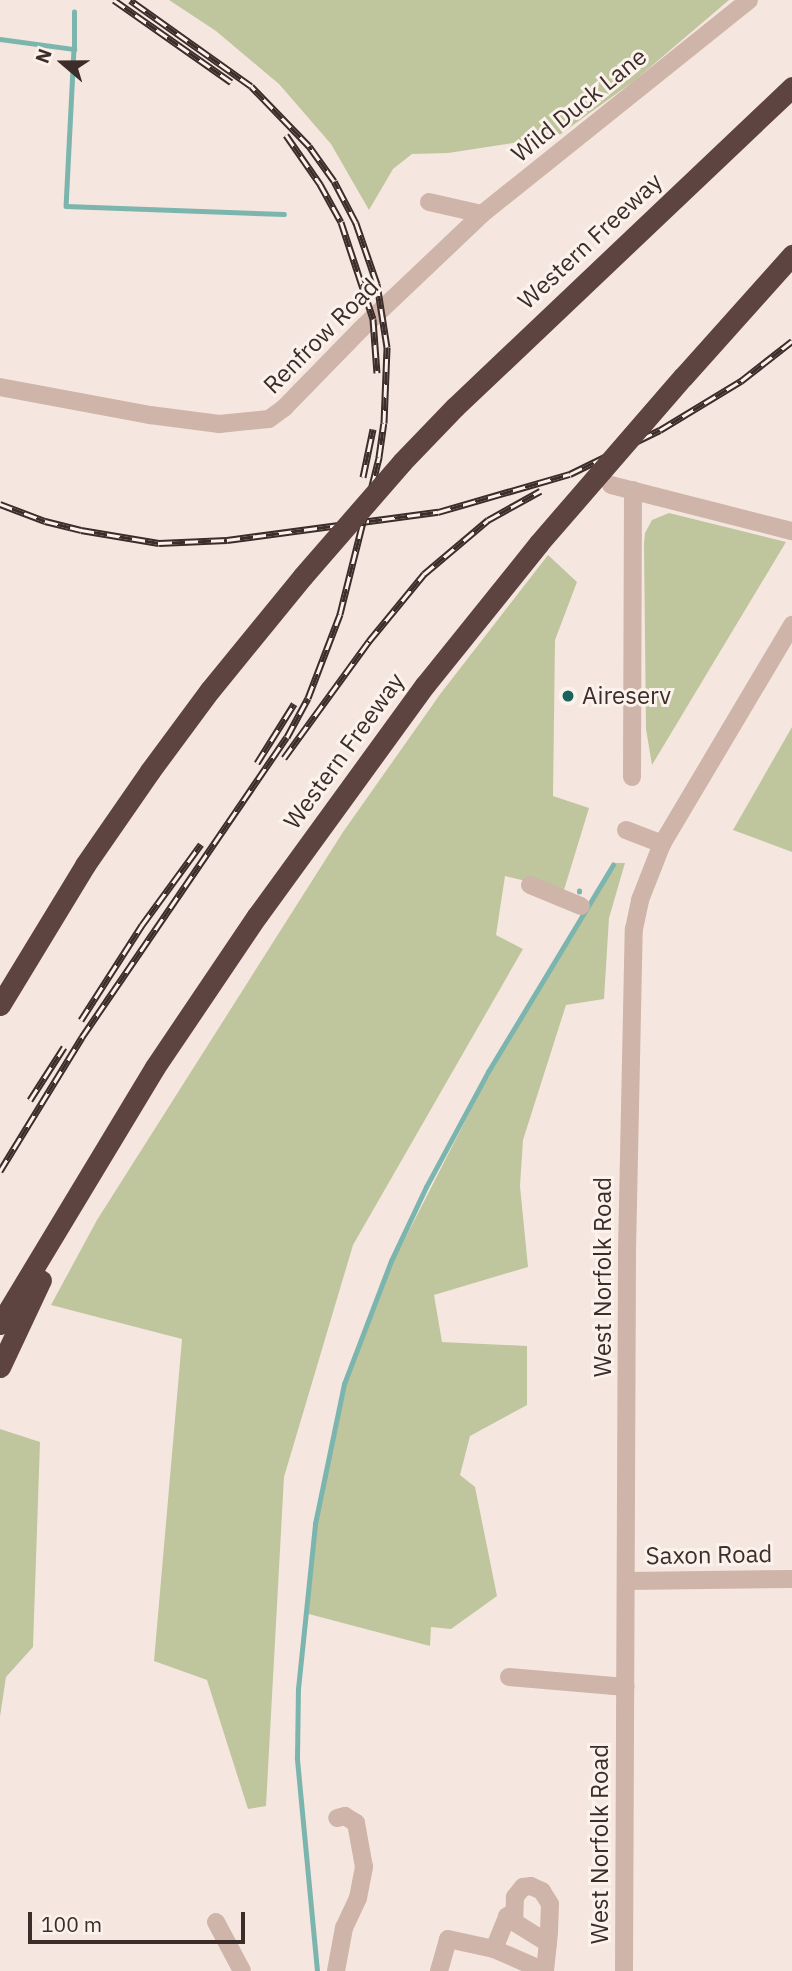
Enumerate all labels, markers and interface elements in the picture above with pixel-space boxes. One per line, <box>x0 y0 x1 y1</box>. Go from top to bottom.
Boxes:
north arrow <box>28 28 98 98</box>
street label: Wild Duck Lane <box>506 42 652 168</box>
text: N <box>30 45 57 66</box>
street label: Western Freeway <box>512 167 668 315</box>
street label: Renfrow Road <box>257 272 385 400</box>
street label: Western Freeway <box>278 667 410 835</box>
place label: Aireserv <box>582 682 671 710</box>
marker: Aireserv <box>560 688 576 704</box>
street label: West Norfolk Road <box>589 1177 617 1377</box>
street label: Saxon Road <box>645 1539 773 1571</box>
street label: West Norfolk Road <box>586 1744 614 1944</box>
scale bar <box>32 1898 248 1942</box>
text: 100 m <box>41 1910 102 1938</box>

